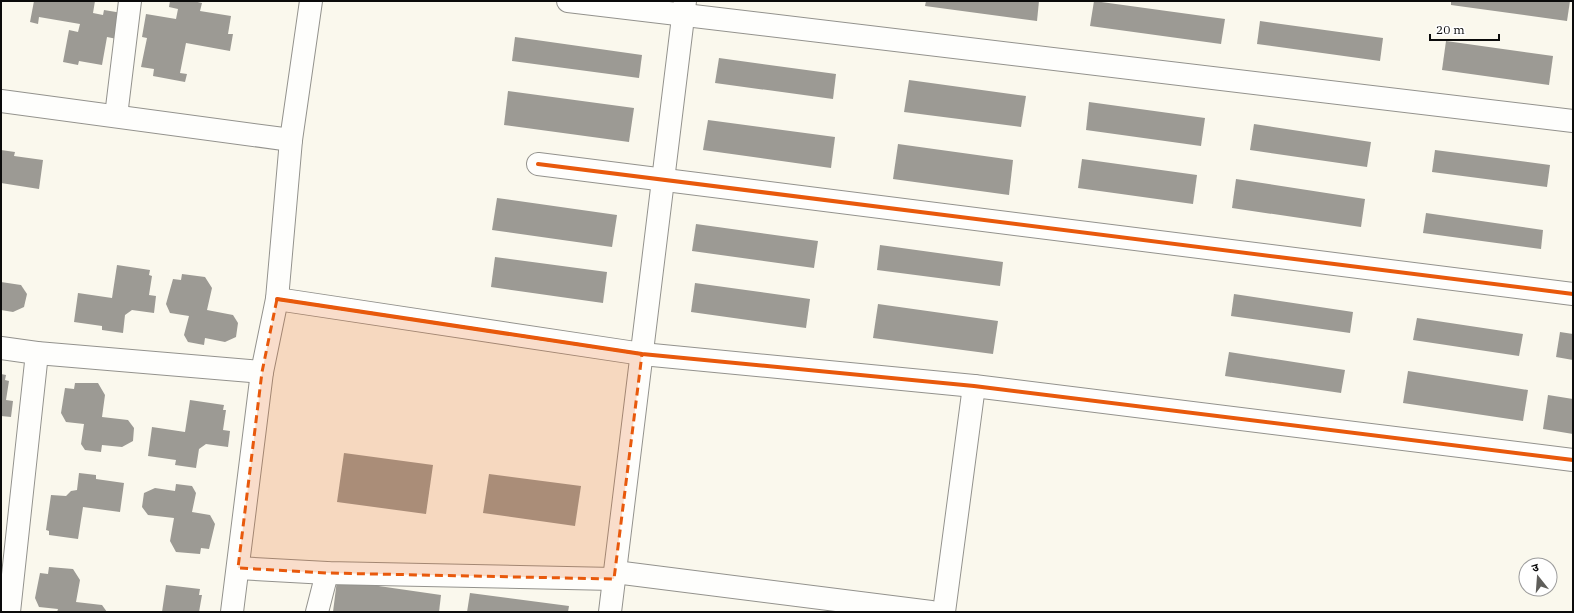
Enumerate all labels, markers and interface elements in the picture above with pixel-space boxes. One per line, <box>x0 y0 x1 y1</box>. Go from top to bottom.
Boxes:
scale bar <box>1430 16 1499 42</box>
text: 20 m <box>1436 22 1465 37</box>
north arrow <box>1518 557 1558 597</box>
text: उ <box>1530 560 1541 575</box>

